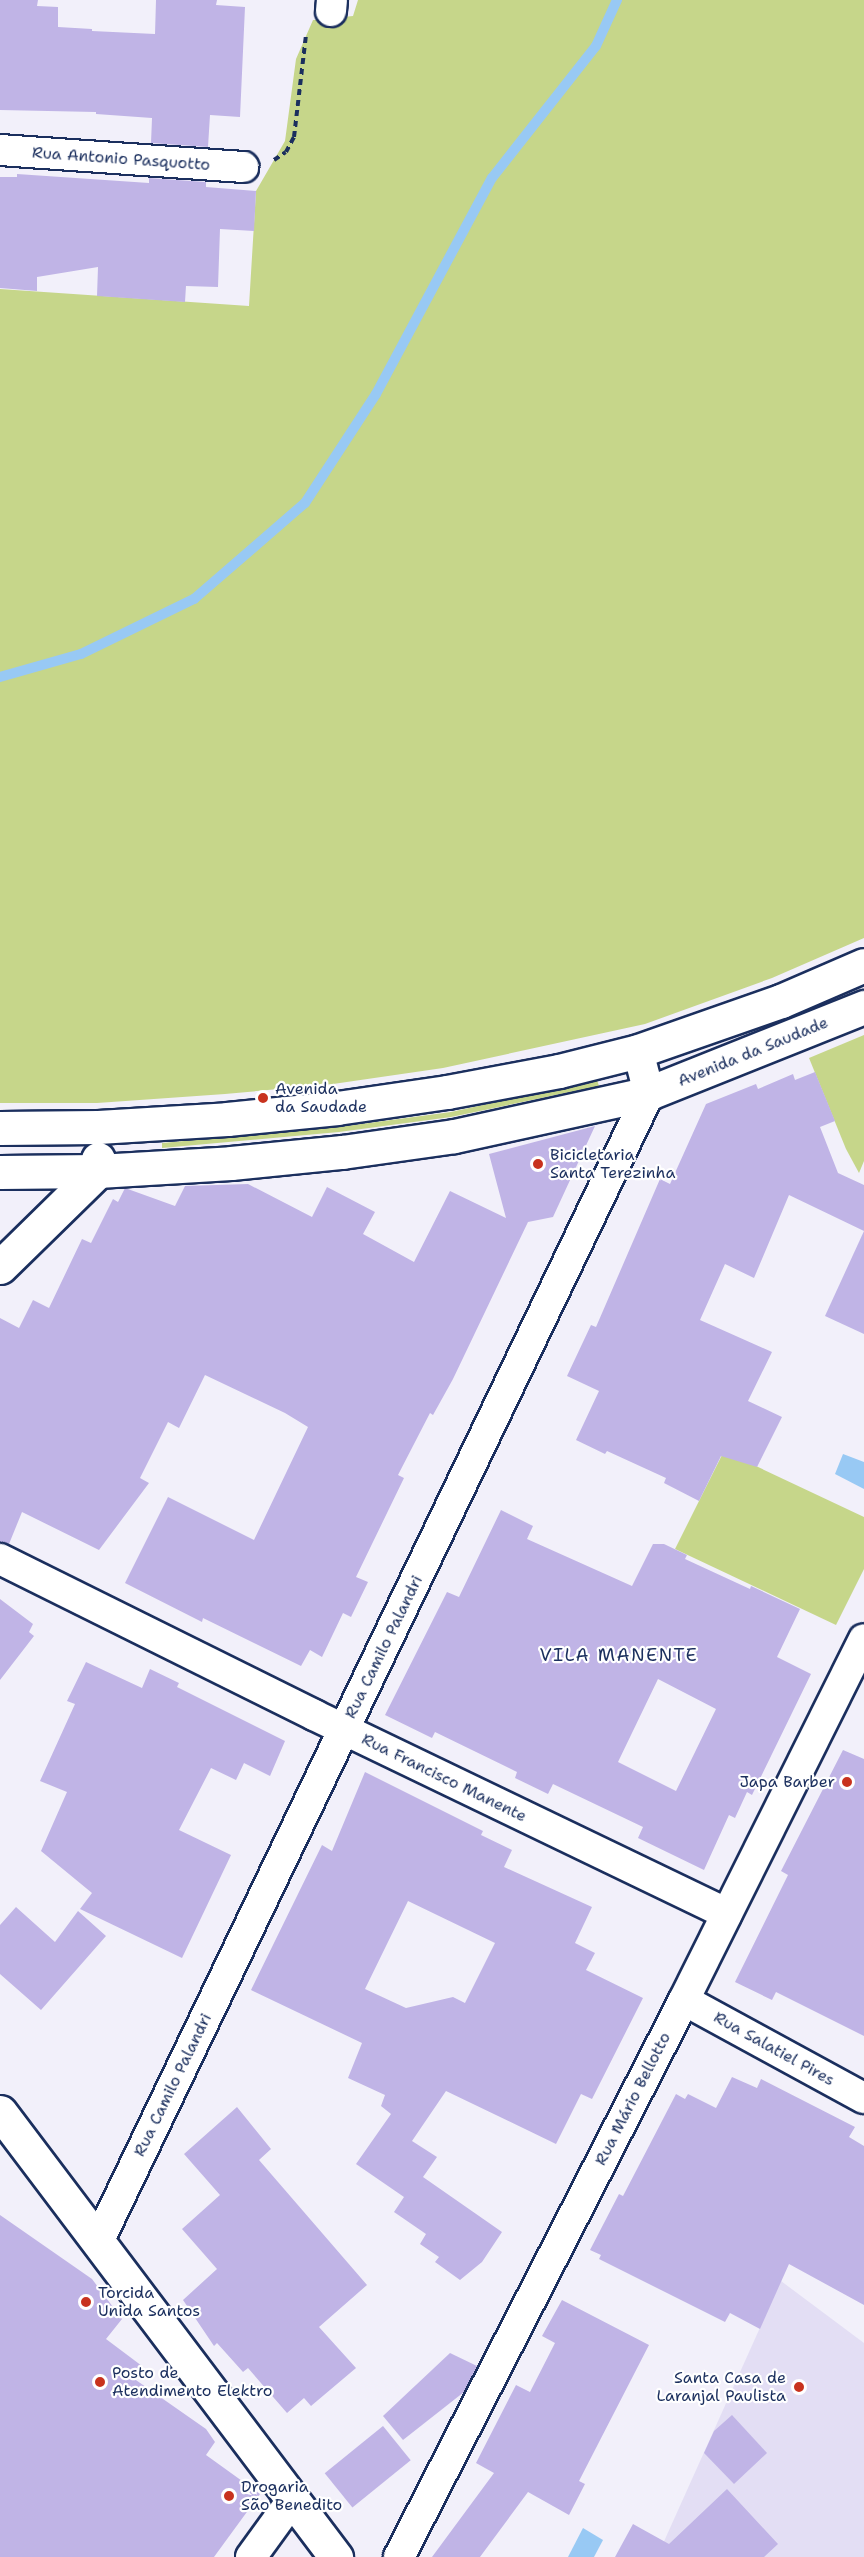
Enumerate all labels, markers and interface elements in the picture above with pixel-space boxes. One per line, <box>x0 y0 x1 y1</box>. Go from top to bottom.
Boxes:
street label: Rua Antonio Pasquotto <box>31 143 211 175</box>
street label: Avenida da Saudade <box>675 1013 831 1091</box>
place label: Avenida da Saudade <box>275 1079 367 1117</box>
marker: Avenida da Saudade <box>256 1091 270 1105</box>
place label: Bicicletaria Santa Terezinha <box>550 1145 675 1183</box>
marker: Bicicletaria Santa Terezinha <box>531 1157 545 1171</box>
street label: Rua Camilo Palandri <box>341 1572 427 1722</box>
district label: VILA MANENTE <box>540 1644 698 1666</box>
street label: Rua Francisco Manente <box>358 1730 530 1826</box>
place label: Japa Barber <box>739 1772 835 1792</box>
marker: Japa Barber <box>840 1775 854 1789</box>
street label: Rua Salatiel Pires <box>710 2008 838 2090</box>
street label: Rua Camilo Palandri <box>130 2010 216 2160</box>
street label: Rua Mário Bellotto <box>591 2029 675 2169</box>
place label: Torcida Unida Santos <box>98 2283 200 2321</box>
marker: Torcida Unida Santos <box>79 2295 93 2309</box>
place label: Posto de Atendimento Elektro <box>112 2363 272 2401</box>
place label: Santa Casa de Laranjal Paulista <box>657 2368 786 2406</box>
marker: Posto de Atendimento Elektro <box>93 2375 107 2389</box>
marker: Santa Casa de Laranjal Paulista <box>790 2378 808 2396</box>
place label: Drogaria São Benedito <box>241 2477 342 2515</box>
marker: Drogaria São Benedito <box>222 2489 236 2503</box>

